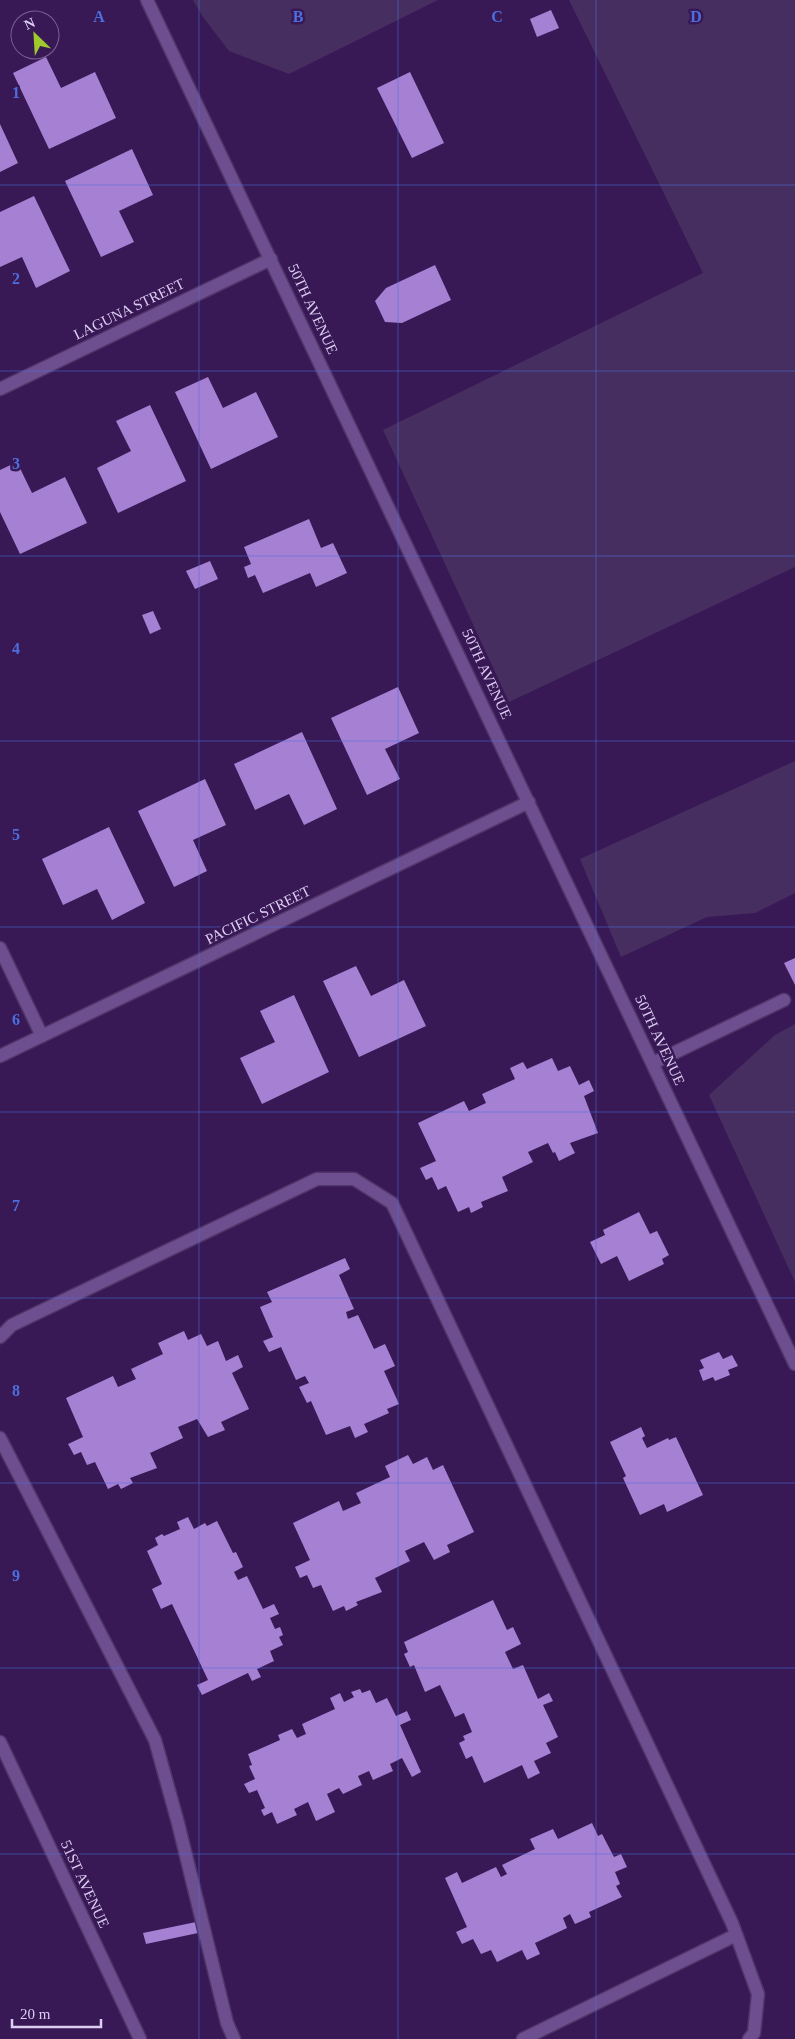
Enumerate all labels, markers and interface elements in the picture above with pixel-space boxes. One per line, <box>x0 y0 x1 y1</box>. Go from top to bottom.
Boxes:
text: A <box>93 8 105 25</box>
text: B <box>293 8 304 25</box>
text: C <box>491 8 503 25</box>
text: D <box>690 8 702 25</box>
north arrow <box>10 10 60 60</box>
text: N <box>22 15 37 33</box>
text: 1 <box>12 84 20 101</box>
street label: 50TH AVENUE <box>285 261 341 357</box>
text: 2 <box>12 270 20 287</box>
street label: LAGUNA STREET <box>71 275 187 343</box>
text: 3 <box>12 455 20 472</box>
street label: 50TH AVENUE <box>459 626 515 722</box>
text: 4 <box>12 640 20 657</box>
text: 5 <box>12 826 20 843</box>
street label: PACIFIC STREET <box>203 883 313 947</box>
street label: 50TH AVENUE <box>632 992 688 1088</box>
text: 6 <box>12 1011 20 1028</box>
text: 7 <box>12 1197 20 1214</box>
text: 8 <box>12 1382 20 1399</box>
text: 9 <box>12 1567 20 1584</box>
street label: 51ST AVENUE <box>58 1838 112 1930</box>
scale bar <box>12 1996 101 2028</box>
text: 20 m <box>20 2006 51 2022</box>

